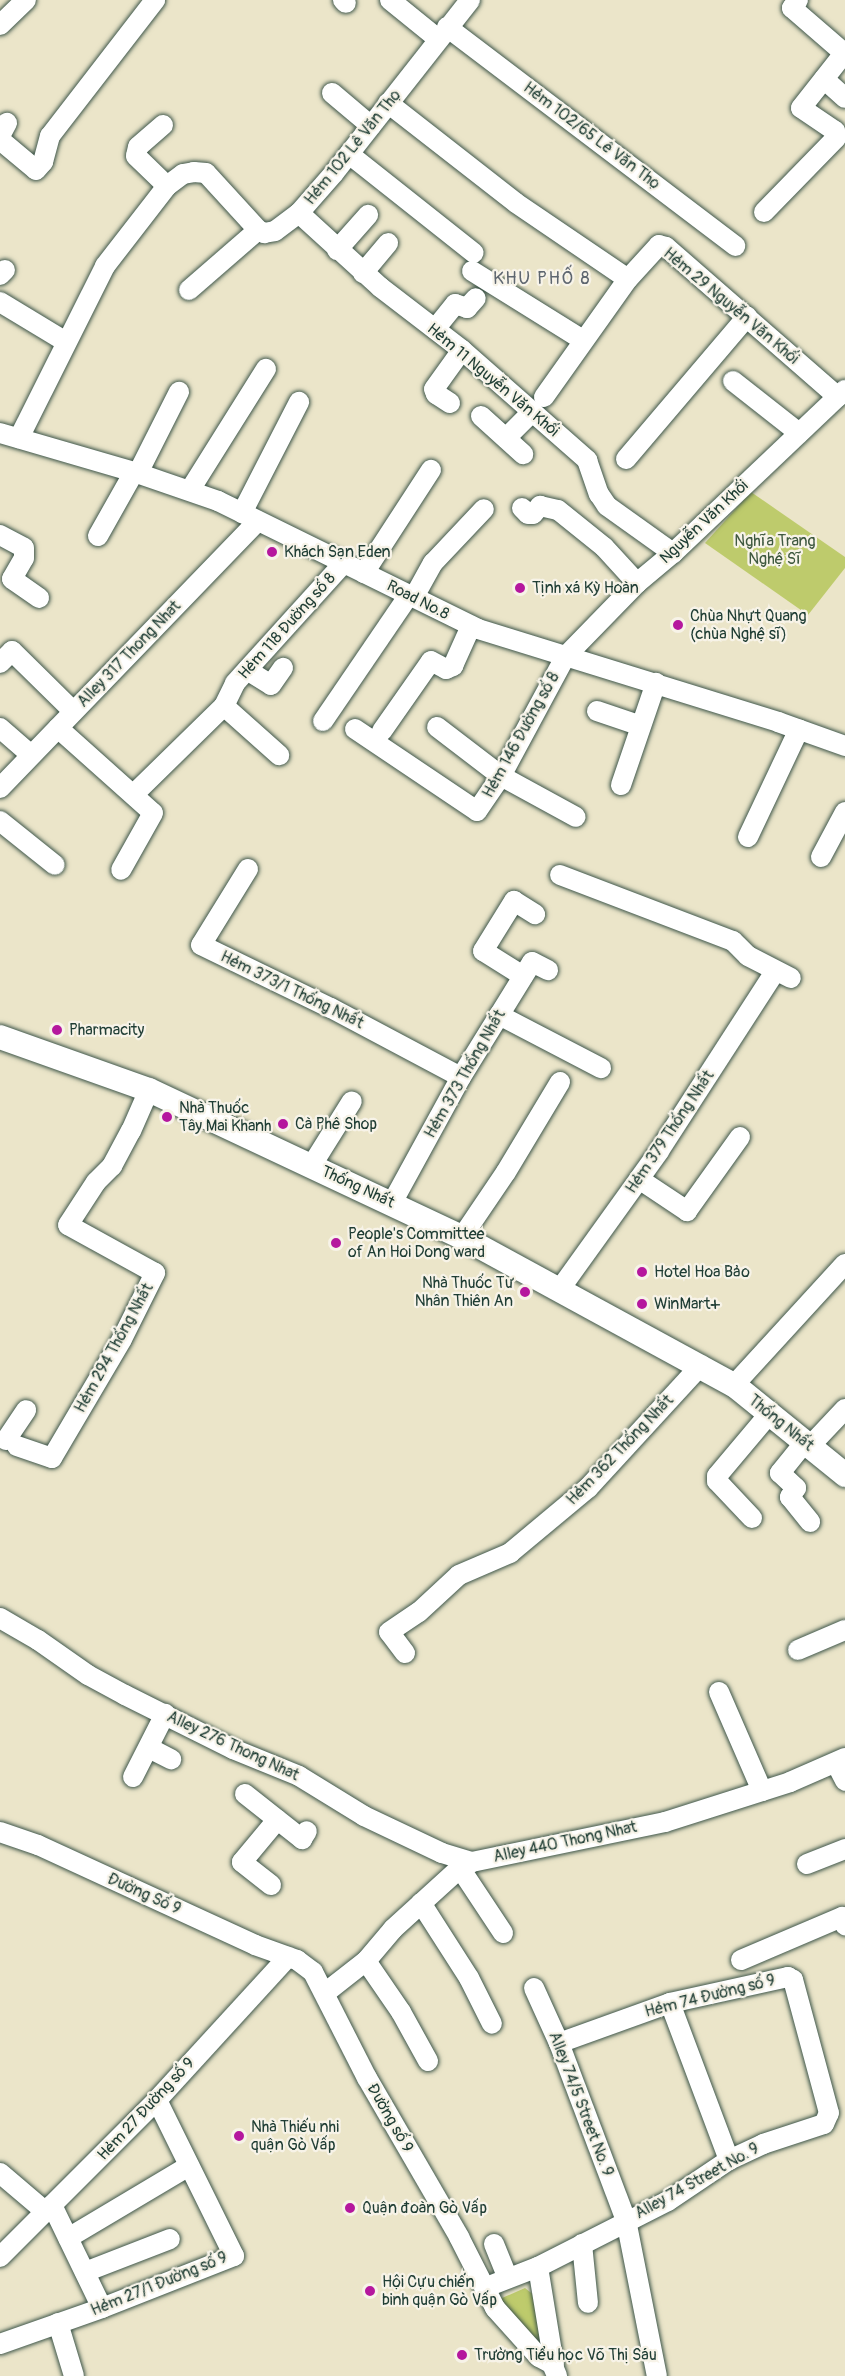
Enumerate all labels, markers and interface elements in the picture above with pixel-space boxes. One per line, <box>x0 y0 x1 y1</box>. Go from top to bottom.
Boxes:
street label: Hẻm 102/65 Lê Văn Thọ <box>520 78 664 194</box>
street label: Hẻm 102 Lê Văn Thọ <box>300 85 406 209</box>
street label: Hẻm 29 Nguyễn Văn Khối <box>659 244 803 368</box>
district label: KHU PHỐ 8 <box>493 268 591 290</box>
street label: Hẻm 11 Nguyễn Văn Khối <box>423 319 563 441</box>
street label: Nguyễn Văn Khối <box>656 476 752 568</box>
park label: Nghĩa Trang Nghệ Sĩ <box>734 531 816 569</box>
place label: Khách Sạn Eden <box>284 542 391 562</box>
marker: Khách Sạn Eden <box>265 545 279 559</box>
street label: Hẻm 118 Đường số 8 <box>234 569 340 683</box>
street label: Road No.8 <box>384 576 452 624</box>
place label: Tịnh xá Kỳ Hoàn <box>532 578 639 598</box>
marker: Tịnh xá Kỳ Hoàn <box>513 581 527 595</box>
street label: Alley 317 Thong Nhat <box>73 597 185 711</box>
place label: Chùa Nhựt Quang (chùa Nghệ sĩ) <box>690 606 807 644</box>
marker: Chùa Nhựt Quang (chùa Nghệ sĩ) <box>671 618 685 632</box>
street label: Hẻm 146 Đường số 8 <box>478 669 564 801</box>
street label: Hẻm 373/1 Thống Nhất <box>217 947 367 1033</box>
street label: Hẻm 373 Thống Nhất <box>420 1006 510 1142</box>
place label: Pharmacity <box>69 1020 144 1040</box>
marker: Pharmacity <box>50 1023 64 1037</box>
street label: Hẻm 379 Thống Nhất <box>622 1067 718 1197</box>
place label: Nhà Thuốc Tây Mai Khanh <box>179 1098 272 1136</box>
marker: Nhà Thuốc Tây Mai Khanh <box>160 1110 174 1124</box>
place label: Cà Phê Shop <box>295 1114 377 1134</box>
marker: Cà Phê Shop <box>276 1117 290 1131</box>
street label: Thống Nhất <box>318 1162 398 1212</box>
place label: People's Committee of An Hoi Dong ward <box>348 1224 485 1262</box>
marker: People's Committee of An Hoi Dong ward <box>329 1236 343 1250</box>
place label: Hotel Hoa Bảo <box>654 1262 750 1282</box>
marker: Hotel Hoa Bảo <box>635 1265 649 1279</box>
place label: Nhà Thuốc Tư Nhân Thiên An <box>415 1273 513 1311</box>
street label: Hẻm 294 Thống Nhất <box>70 1280 158 1416</box>
marker: Nhà Thuốc Tư Nhân Thiên An <box>518 1285 532 1299</box>
place label: WinMart+ <box>654 1294 720 1314</box>
marker: WinMart+ <box>635 1297 649 1311</box>
street label: Hẻm 362 Thống Nhất <box>562 1391 678 1509</box>
street label: Thống Nhất <box>744 1391 818 1455</box>
street label: Alley 276 Thong Nhat <box>164 1707 302 1785</box>
street label: Alley 440 Thong Nhat <box>491 1817 639 1867</box>
street label: Đường Số 9 <box>104 1869 184 1919</box>
street label: Hẻm 74 Đường số 9 <box>643 1971 777 2021</box>
street label: Alley 74/5 Street No. 9 <box>545 2029 617 2179</box>
street label: Hẻm 27 Đường số 9 <box>93 2054 199 2164</box>
street label: Đường số 9 <box>363 2080 417 2156</box>
place label: Nhà Thiếu nhi quận Gò Vấp <box>251 2117 339 2155</box>
marker: Nhà Thiếu nhi quận Gò Vấp <box>232 2129 246 2143</box>
street label: Alley 74 Street No. 9 <box>632 2139 762 2223</box>
place label: Quận đoàn Gò Vấp <box>362 2198 487 2218</box>
marker: Quận đoàn Gò Vấp <box>343 2201 357 2215</box>
street label: Hẻm 27/1 Đường số 9 <box>88 2248 230 2320</box>
place label: Hội Cựu chiến binh quận Gò Vấp <box>382 2272 497 2310</box>
marker: Hội Cựu chiến binh quận Gò Vấp <box>363 2284 377 2298</box>
place label: Trường Tiểu học Võ Thị Sáu <box>474 2345 657 2365</box>
marker: Trường Tiểu học Võ Thị Sáu <box>455 2348 469 2362</box>

